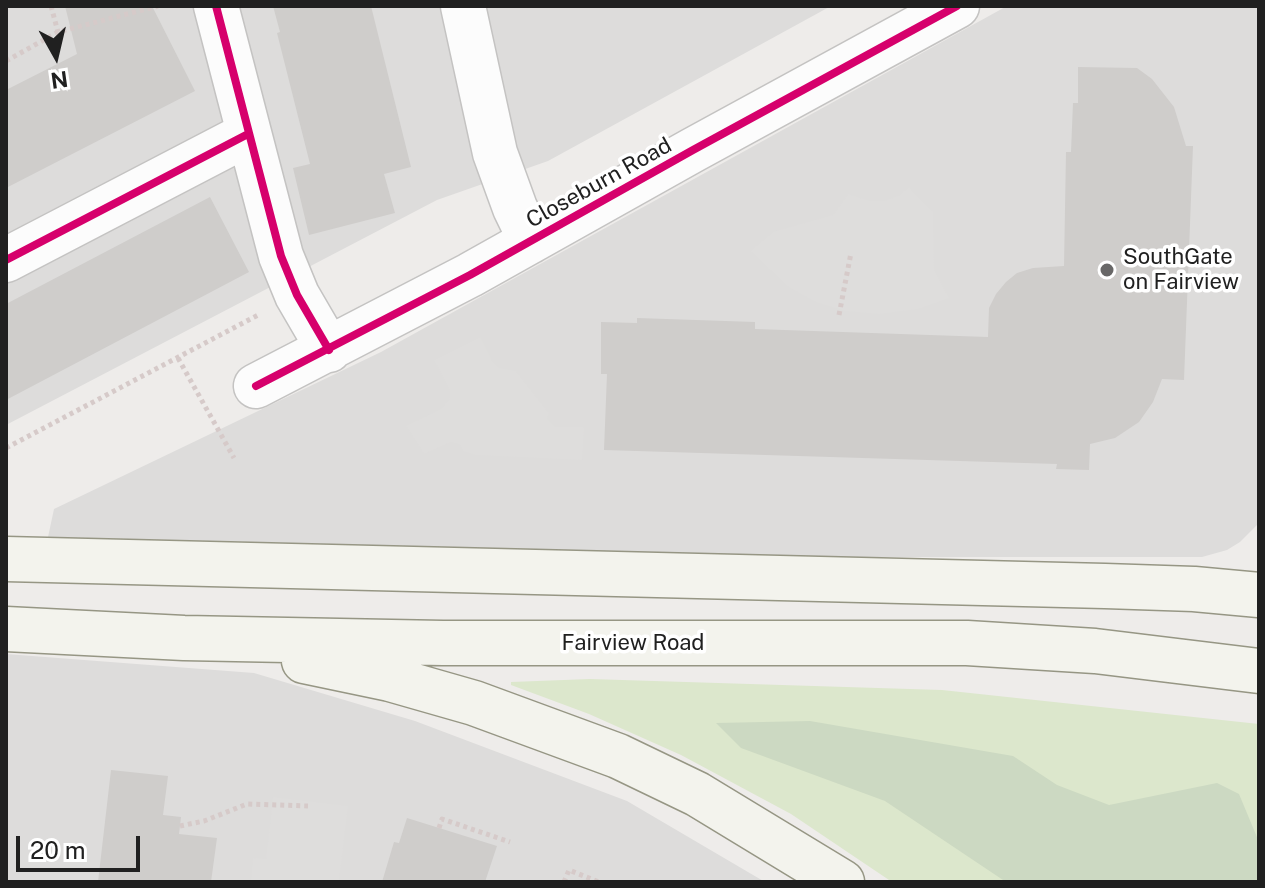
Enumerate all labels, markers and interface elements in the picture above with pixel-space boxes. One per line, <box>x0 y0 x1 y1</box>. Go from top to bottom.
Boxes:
north arrow <box>16 16 96 96</box>
text: N <box>49 66 70 94</box>
street label: Closeburn Road <box>522 132 676 234</box>
place label: SouthGate on Fairview <box>1123 244 1239 296</box>
marker: SouthGate on Fairview <box>1098 261 1116 279</box>
street label: Fairview Road <box>562 630 704 656</box>
scale bar <box>20 820 144 870</box>
text: 20 m <box>30 836 86 864</box>

